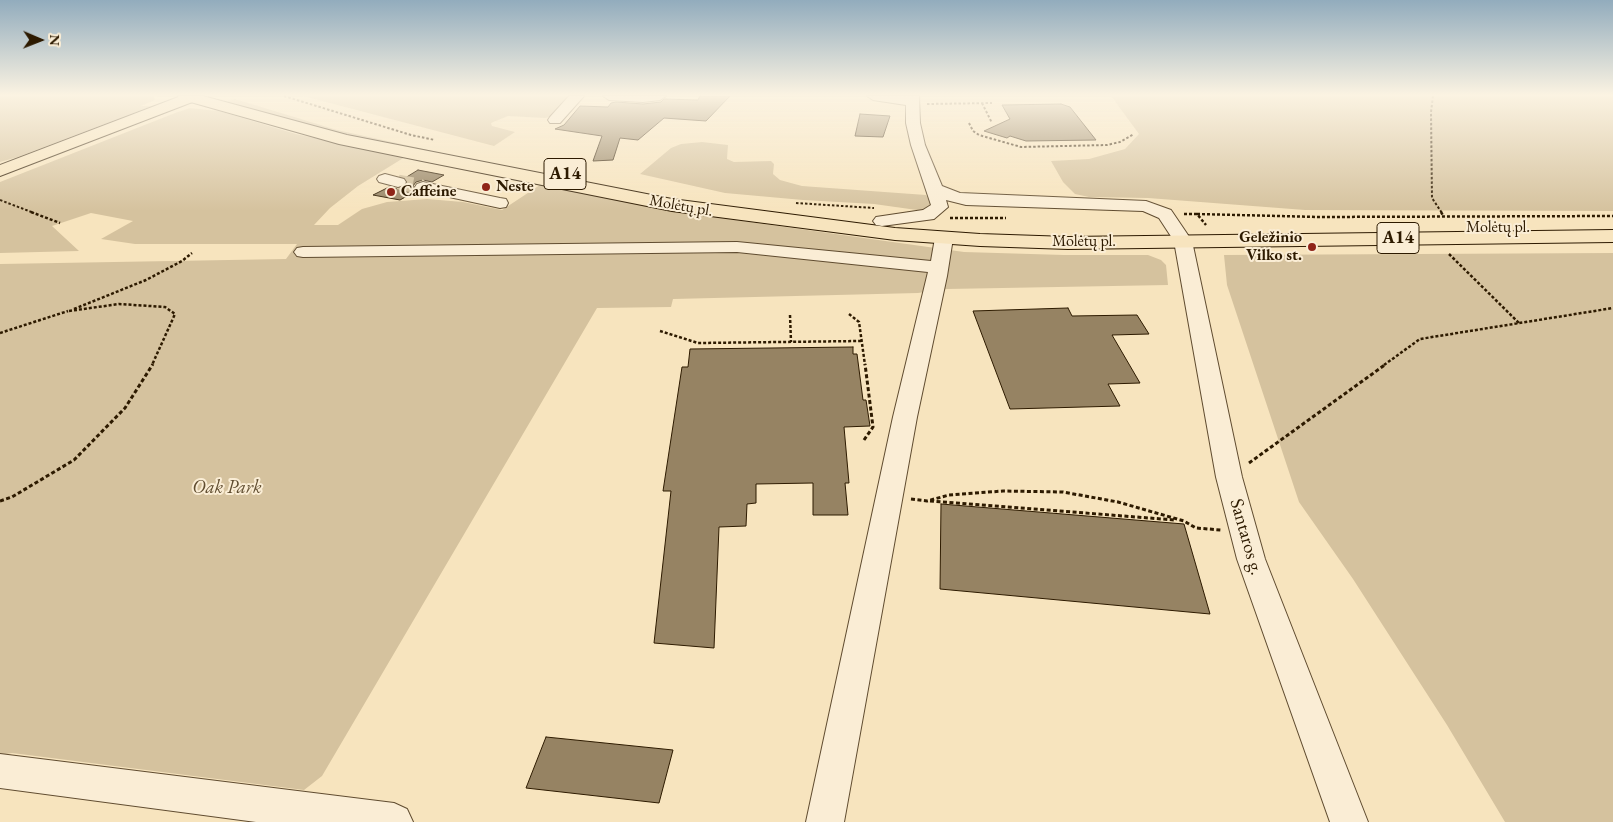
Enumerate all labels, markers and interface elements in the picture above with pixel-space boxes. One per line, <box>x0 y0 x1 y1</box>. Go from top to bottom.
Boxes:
north arrow <box>15 15 65 65</box>
text: N <box>46 34 64 46</box>
road number: A14 <box>544 158 586 190</box>
place label: Neste <box>496 177 534 197</box>
marker: Neste <box>480 181 492 193</box>
place label: Caffeine <box>401 182 456 202</box>
marker: Caffeine <box>385 186 397 198</box>
street label: Molėtų pl. <box>648 191 714 221</box>
street label: Molėtų pl. <box>1466 218 1530 238</box>
road number: A14 <box>1377 222 1419 254</box>
place label: Geležinio Vilko st. <box>1239 228 1302 266</box>
street label: Molėtų pl. <box>1052 232 1116 252</box>
marker: Geležinio Vilko st. <box>1306 241 1318 253</box>
park label: Oak Park <box>192 477 262 499</box>
street label: Santaros g. <box>1224 496 1268 578</box>

